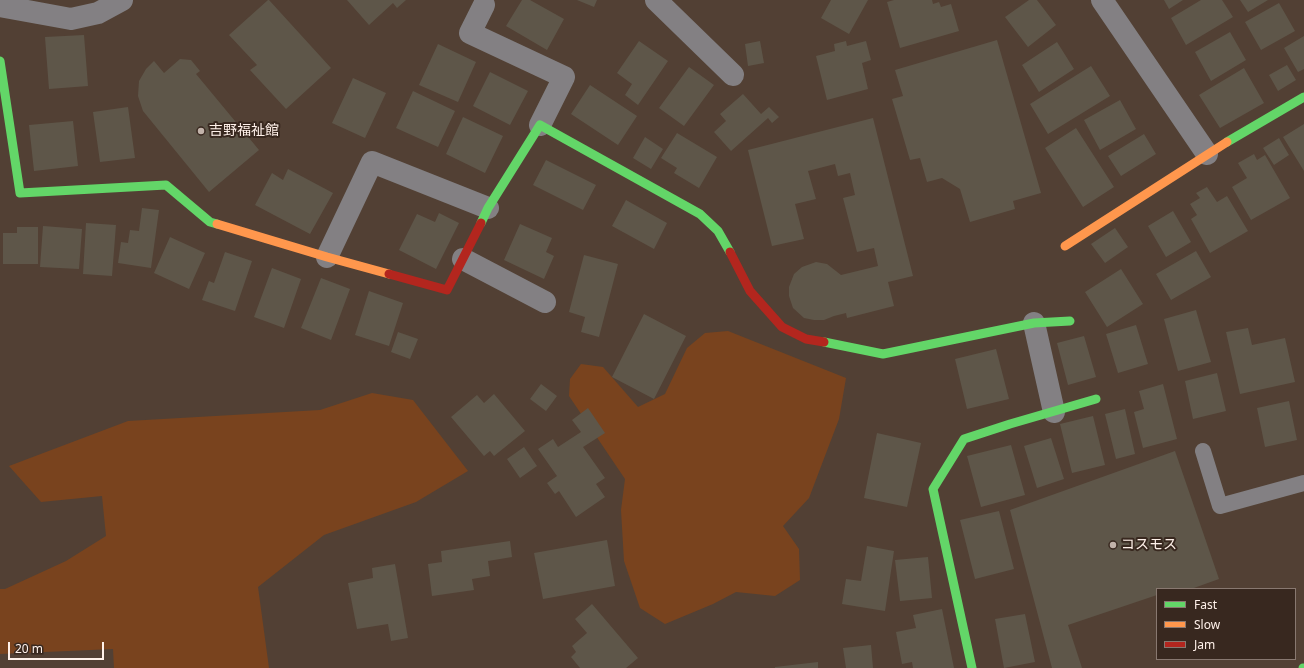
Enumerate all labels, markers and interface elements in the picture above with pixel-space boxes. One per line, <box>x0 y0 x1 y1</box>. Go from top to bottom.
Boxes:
place label: 吉野福祉館 <box>209 123 279 139</box>
marker: 吉野福祉館 <box>196 126 206 136</box>
place label: コスモス <box>1121 537 1177 553</box>
marker: コスモス <box>1108 540 1118 550</box>
legend <box>1156 588 1296 660</box>
text: Fast <box>1194 596 1217 613</box>
text: Slow <box>1194 616 1220 633</box>
scale bar <box>10 634 106 660</box>
text: Jam <box>1194 636 1215 653</box>
text: 20 m <box>15 640 43 657</box>

